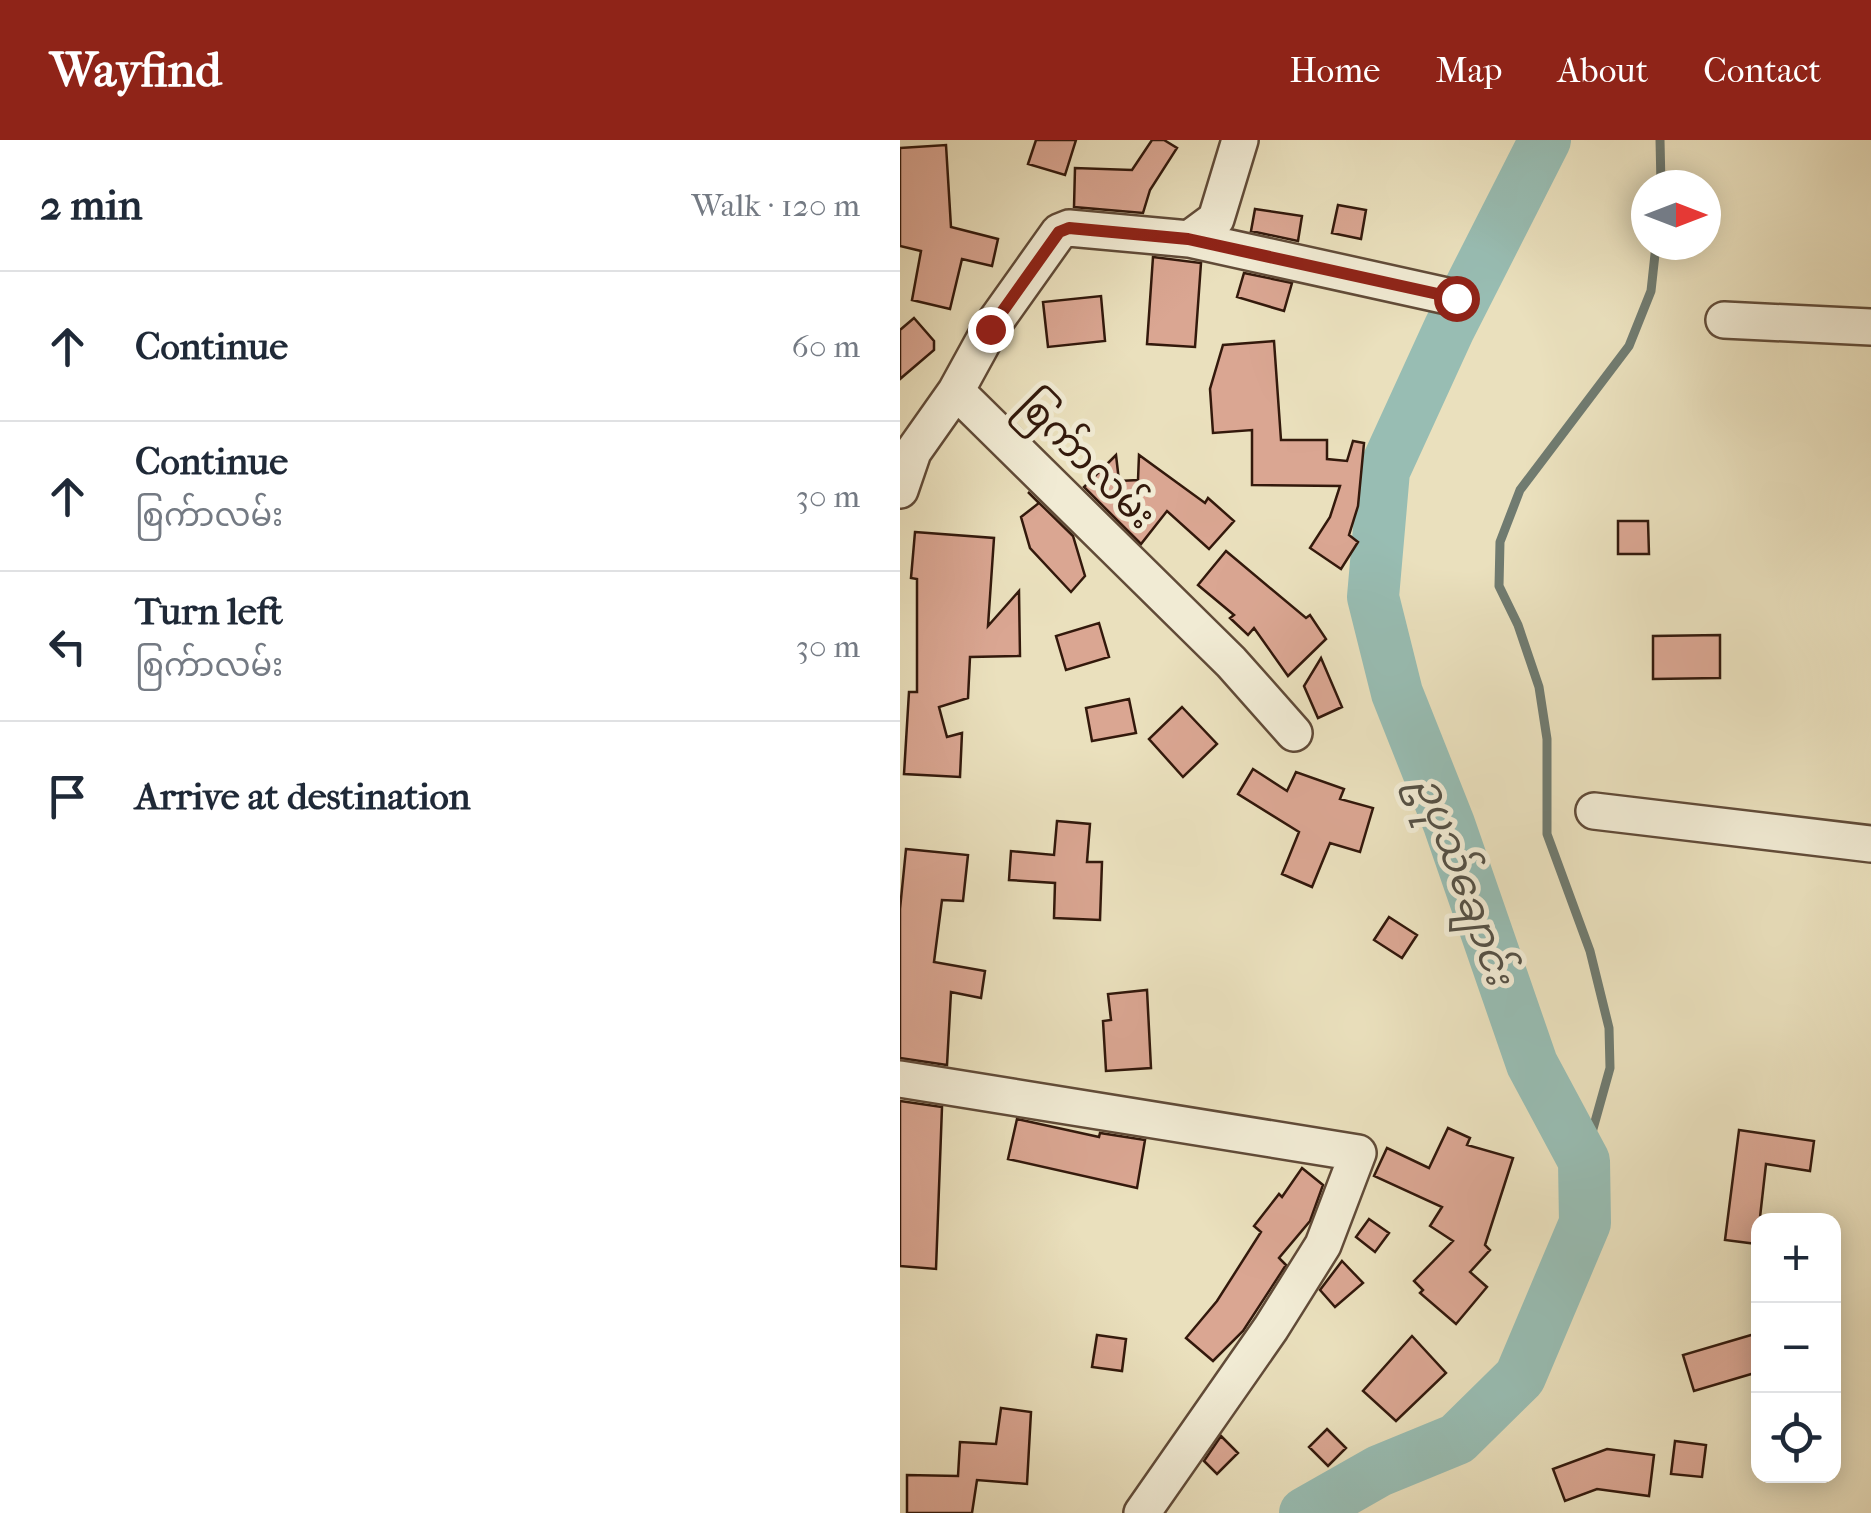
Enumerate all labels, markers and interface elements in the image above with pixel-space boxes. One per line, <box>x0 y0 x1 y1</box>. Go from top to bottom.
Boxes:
text: Wayfind <box>50 42 221 98</box>
text: Home <box>1289 50 1380 91</box>
text: Map <box>1435 50 1503 91</box>
text: About <box>1558 50 1648 91</box>
text: Contact <box>1703 50 1821 91</box>
north arrow <box>1631 170 1721 260</box>
text: 2 min <box>40 181 142 230</box>
text: Walk · 120 m <box>691 187 860 224</box>
route start <box>1434 276 1480 322</box>
route end <box>968 307 1014 353</box>
icon: ahead <box>40 319 95 374</box>
text: Continue <box>135 324 288 369</box>
text: 60 m <box>792 328 860 365</box>
street label: စြက်ာလမ်း <box>1003 379 1168 544</box>
text: Continue <box>135 439 288 484</box>
icon: ahead <box>40 469 95 524</box>
text: 30 m <box>796 478 860 515</box>
text: စြက်ာလမ်း <box>135 497 283 534</box>
text: Turn left <box>135 589 283 634</box>
icon: left <box>40 619 95 674</box>
text: 30 m <box>796 628 860 665</box>
text: စြက်ာလမ်း <box>135 647 283 684</box>
water label: ဥပုသ်ချောင်း <box>1397 768 1528 996</box>
icon: arrive <box>40 769 95 824</box>
text: Arrive at destination <box>135 774 471 819</box>
map controls <box>1751 1213 1841 1483</box>
button: + <box>1751 1213 1841 1303</box>
button: − <box>1751 1303 1841 1393</box>
button: locate <box>1751 1393 1841 1483</box>

